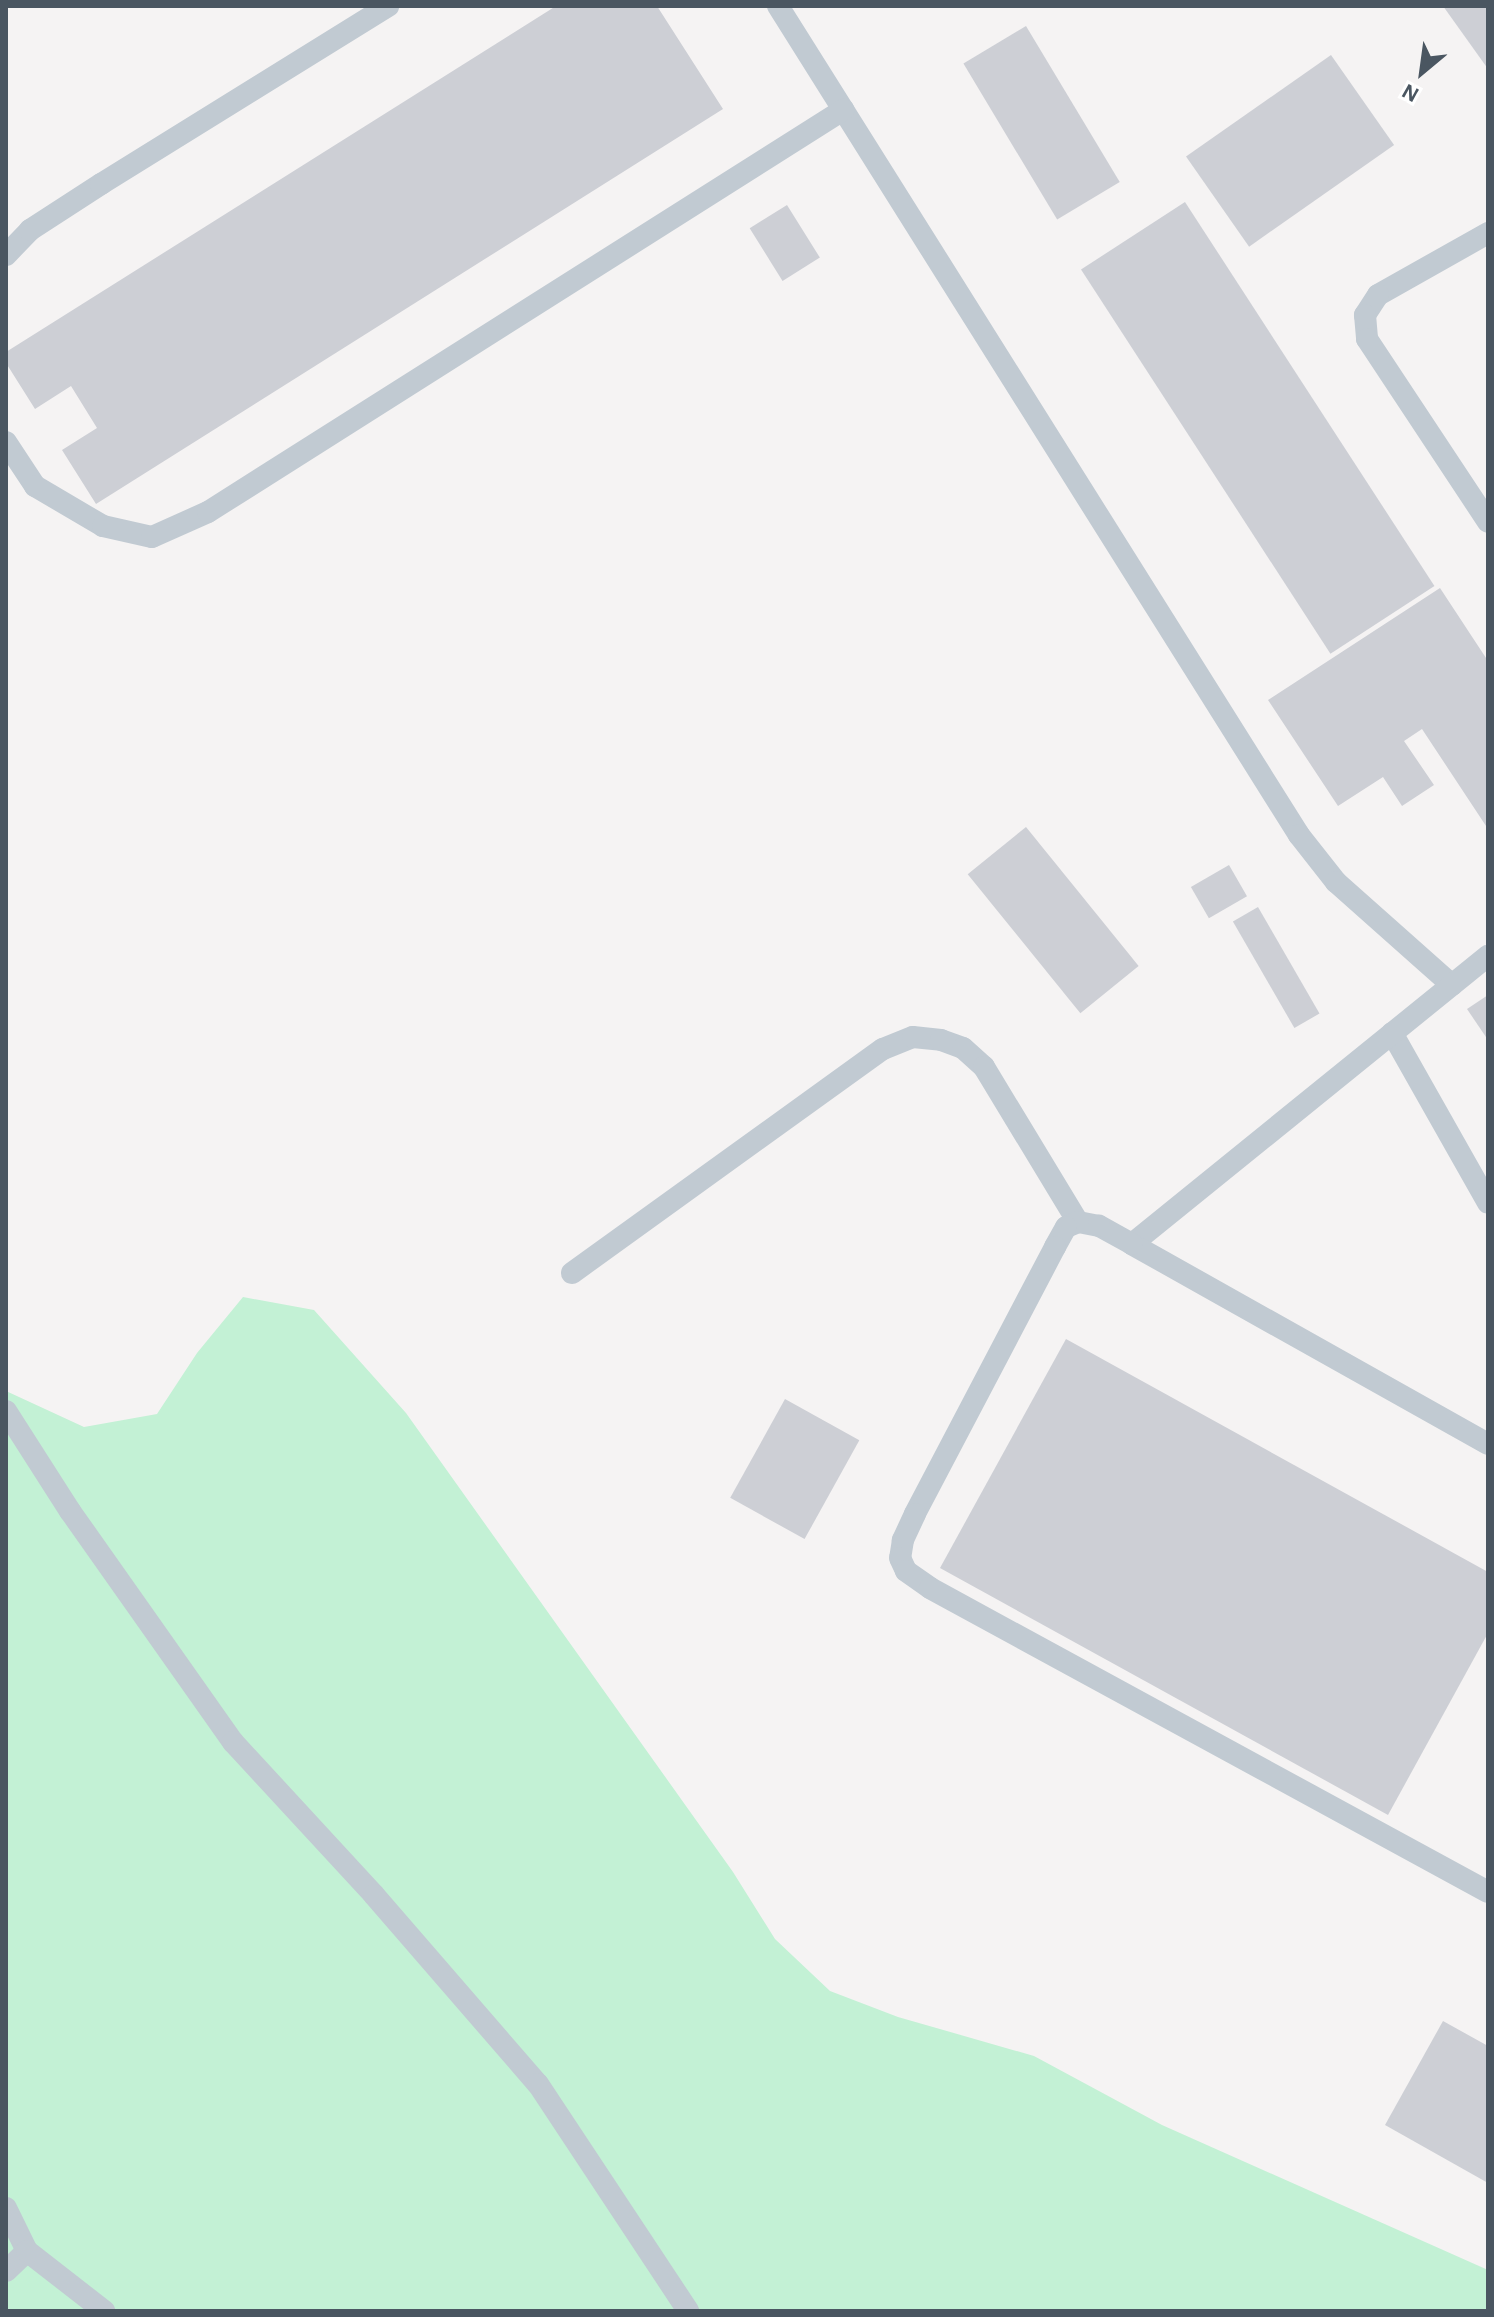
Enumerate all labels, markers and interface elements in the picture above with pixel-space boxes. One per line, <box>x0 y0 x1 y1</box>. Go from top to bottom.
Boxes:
north arrow <box>1382 32 1462 112</box>
text: N <box>1398 80 1422 106</box>

